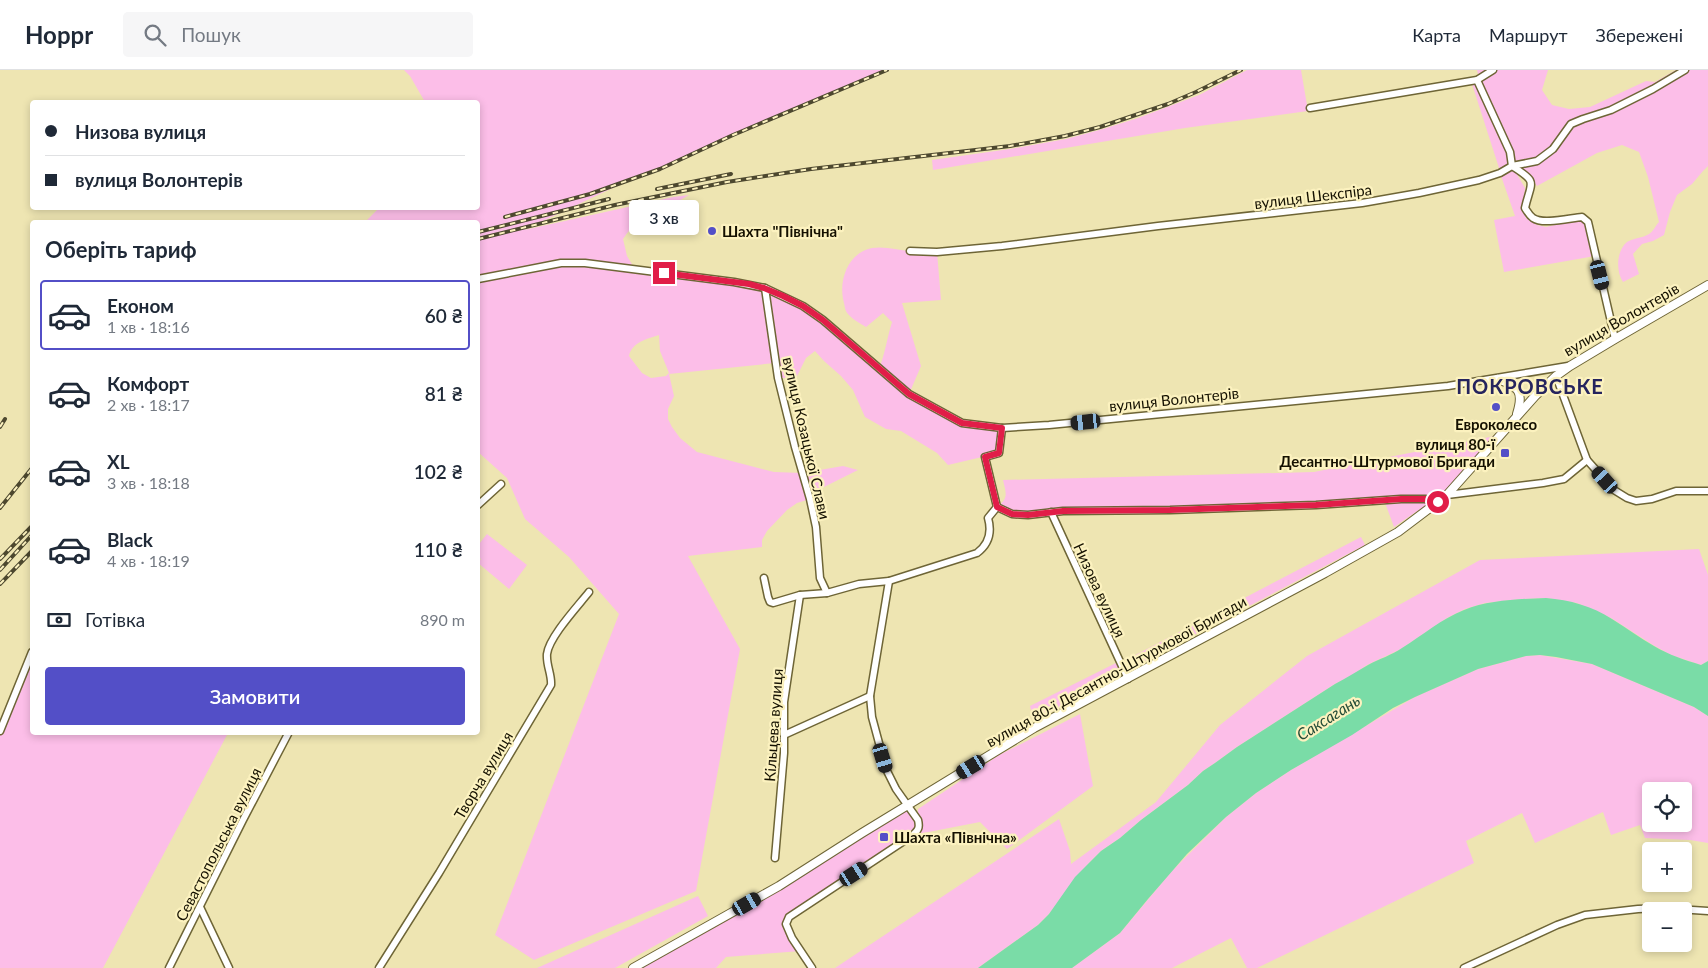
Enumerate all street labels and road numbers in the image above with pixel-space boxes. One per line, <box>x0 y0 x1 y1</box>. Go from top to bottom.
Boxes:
street label: вулиця Шекспіра <box>1253 180 1373 212</box>
street label: вулиця Волонтерів <box>1560 279 1682 359</box>
street label: вулиця Козацької Слави <box>780 355 834 521</box>
street label: вулиця Волонтерів <box>1108 383 1240 415</box>
street label: Низова вулиця <box>1070 540 1130 640</box>
street label: вулиця 80-ї Десантно-Штурмової Бригади <box>983 592 1249 750</box>
street label: Кільцева вулиця <box>760 668 786 782</box>
street label: Творча вулиця <box>450 728 516 822</box>
street label: Севастопольська вулиця <box>171 764 265 924</box>

